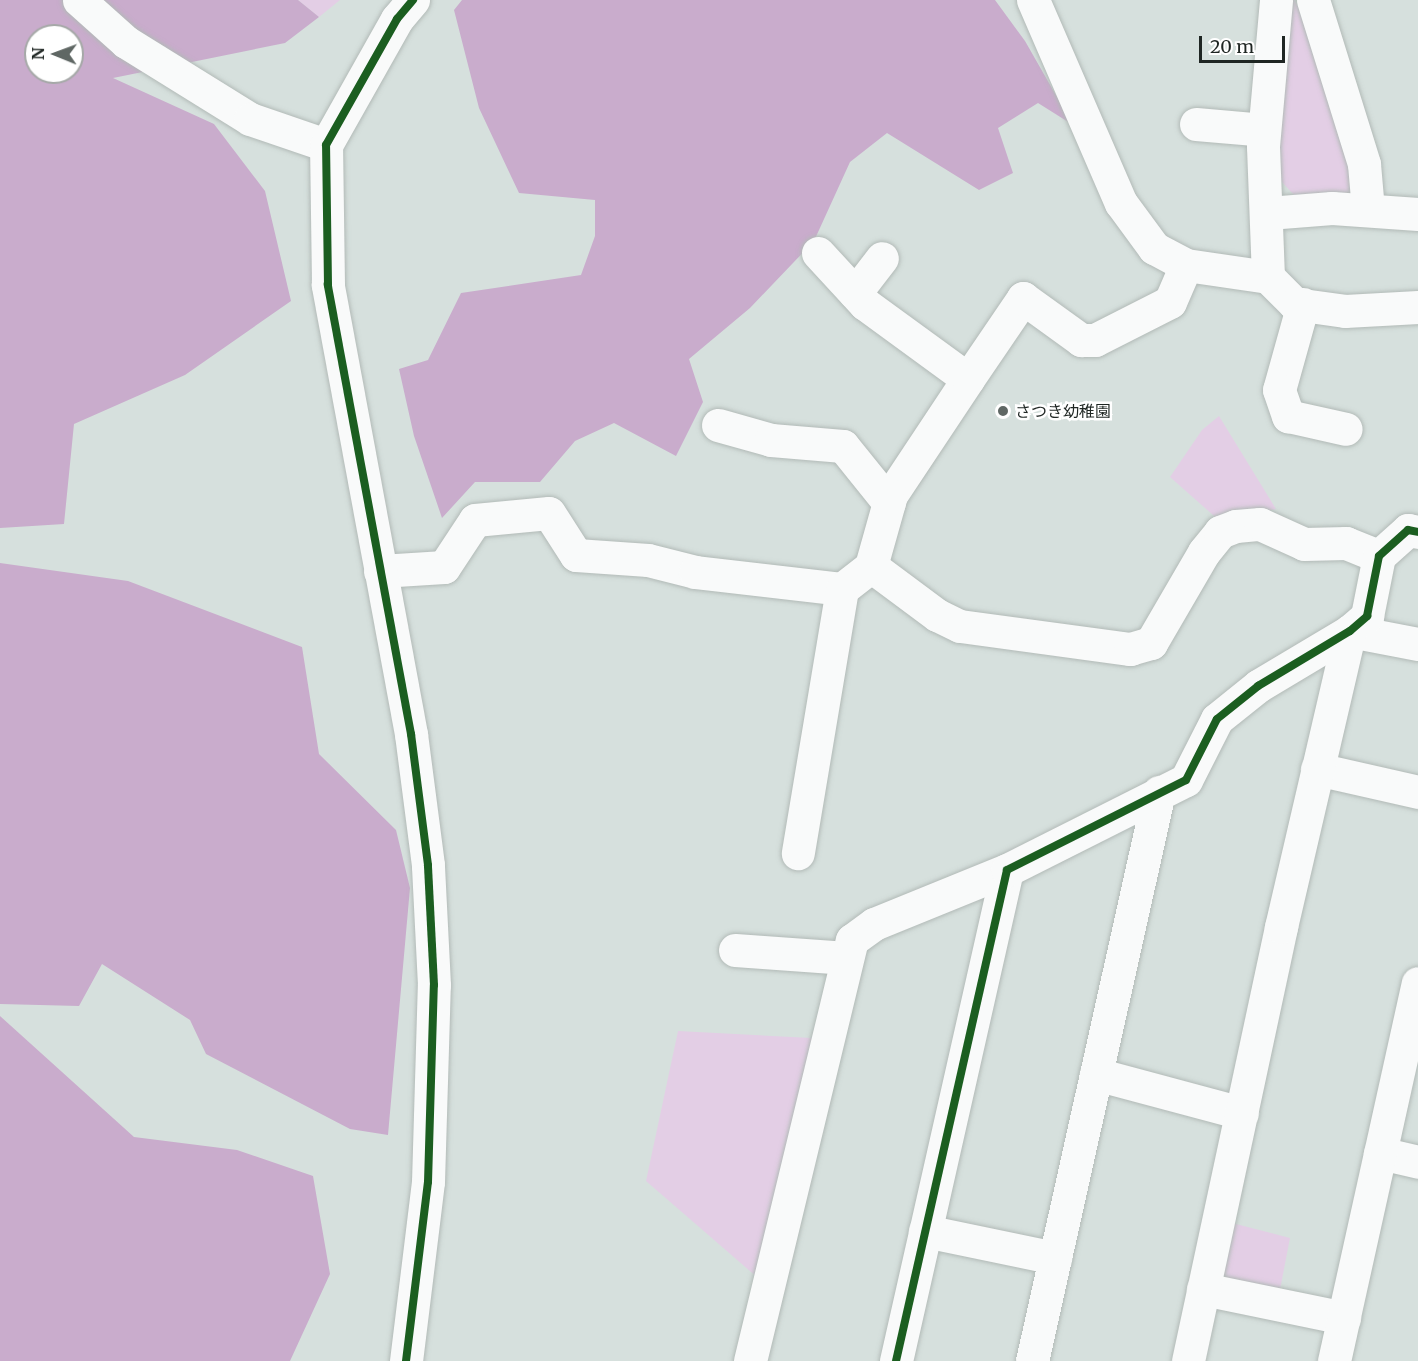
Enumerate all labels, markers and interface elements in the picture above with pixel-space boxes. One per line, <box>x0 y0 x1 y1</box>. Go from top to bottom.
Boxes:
north arrow <box>24 24 84 84</box>
scale bar <box>1202 24 1288 62</box>
text: 20 m <box>1210 35 1254 58</box>
text: N <box>28 47 48 60</box>
place label: さつき幼稚園 <box>1015 401 1111 421</box>
marker: さつき幼稚園 <box>996 404 1010 418</box>

